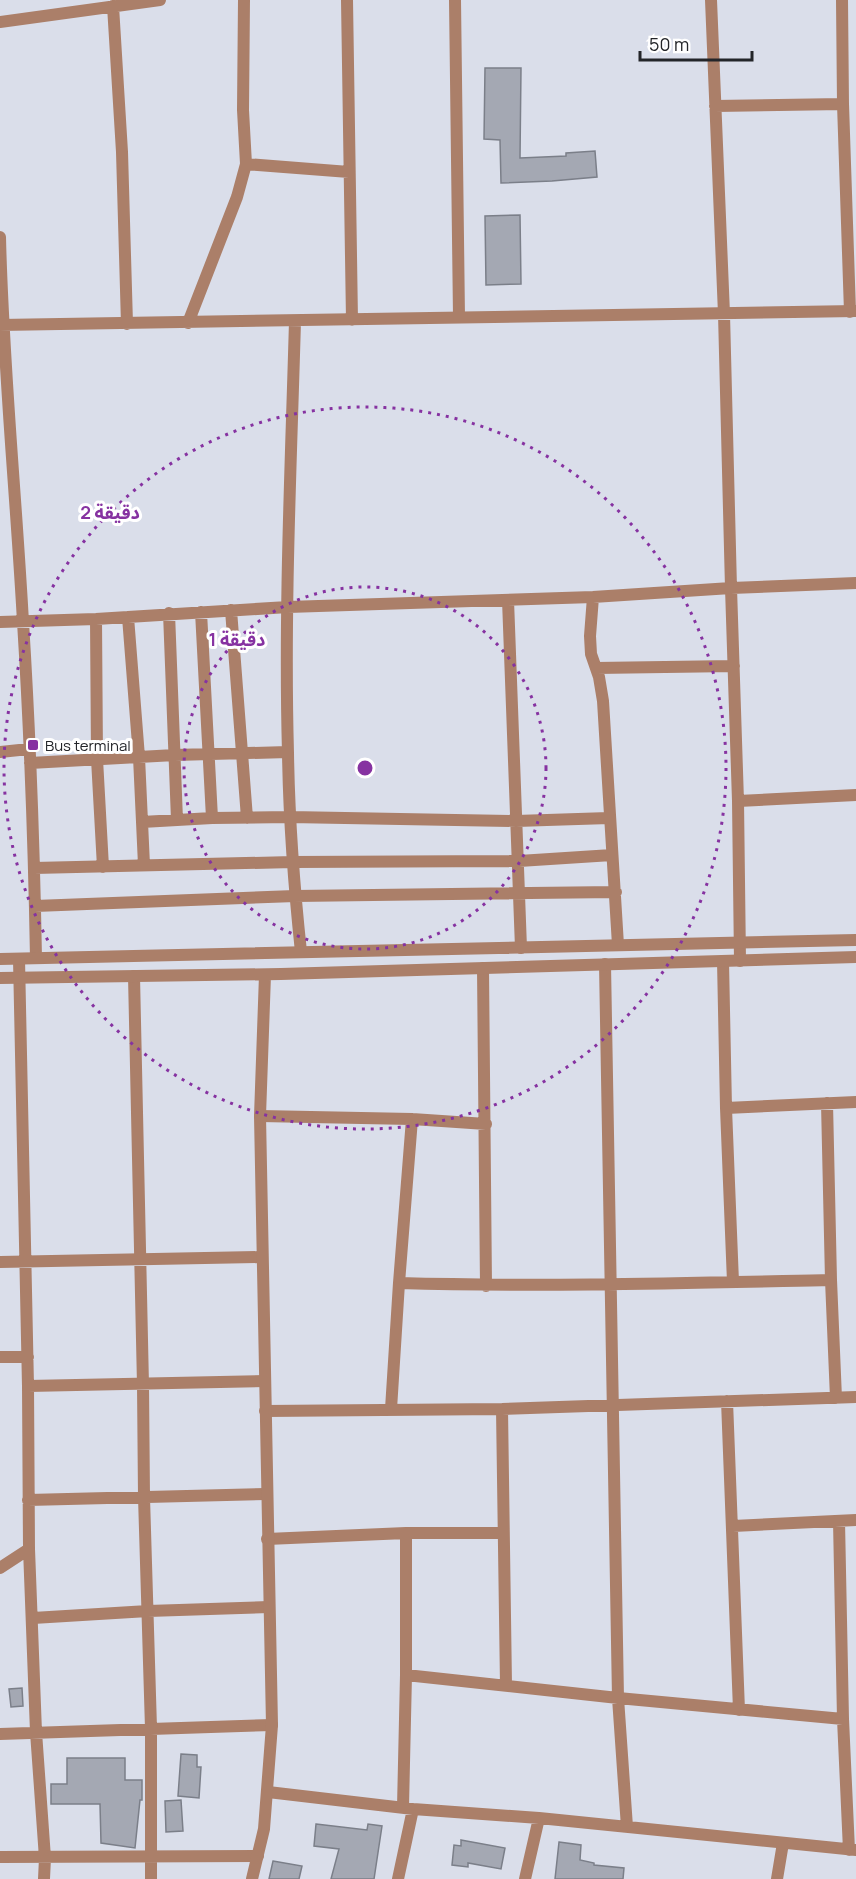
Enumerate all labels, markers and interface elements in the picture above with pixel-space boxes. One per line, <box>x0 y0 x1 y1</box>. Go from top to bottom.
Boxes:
scale bar <box>640 24 752 62</box>
text: 50 m <box>649 32 689 56</box>
text: 2 دقيقة <box>80 500 140 524</box>
text: 1 دقيقة <box>209 627 265 651</box>
place label: Bus terminal <box>45 735 131 756</box>
marker: Bus terminal <box>26 738 40 752</box>
centre of rings <box>355 758 375 778</box>

